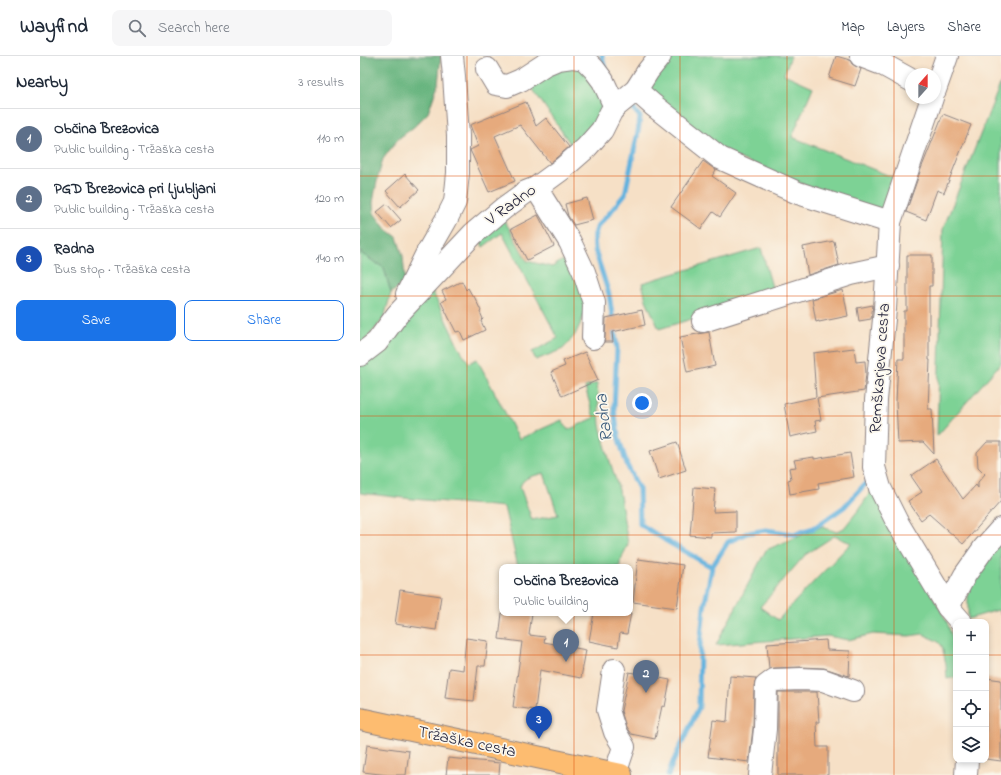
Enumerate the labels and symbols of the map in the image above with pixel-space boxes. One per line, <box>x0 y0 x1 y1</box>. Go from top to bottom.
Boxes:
north arrow <box>905 68 941 104</box>
street label: V Radno <box>480 178 542 233</box>
street label: Remškarjeva cesta <box>863 302 897 434</box>
water label: Radna <box>589 392 621 444</box>
your location <box>632 393 652 413</box>
pin: 1 <box>553 629 579 662</box>
pin: 2 <box>633 660 659 693</box>
pin: 3 <box>526 706 552 739</box>
street label: Tržaška cesta <box>416 719 518 765</box>

